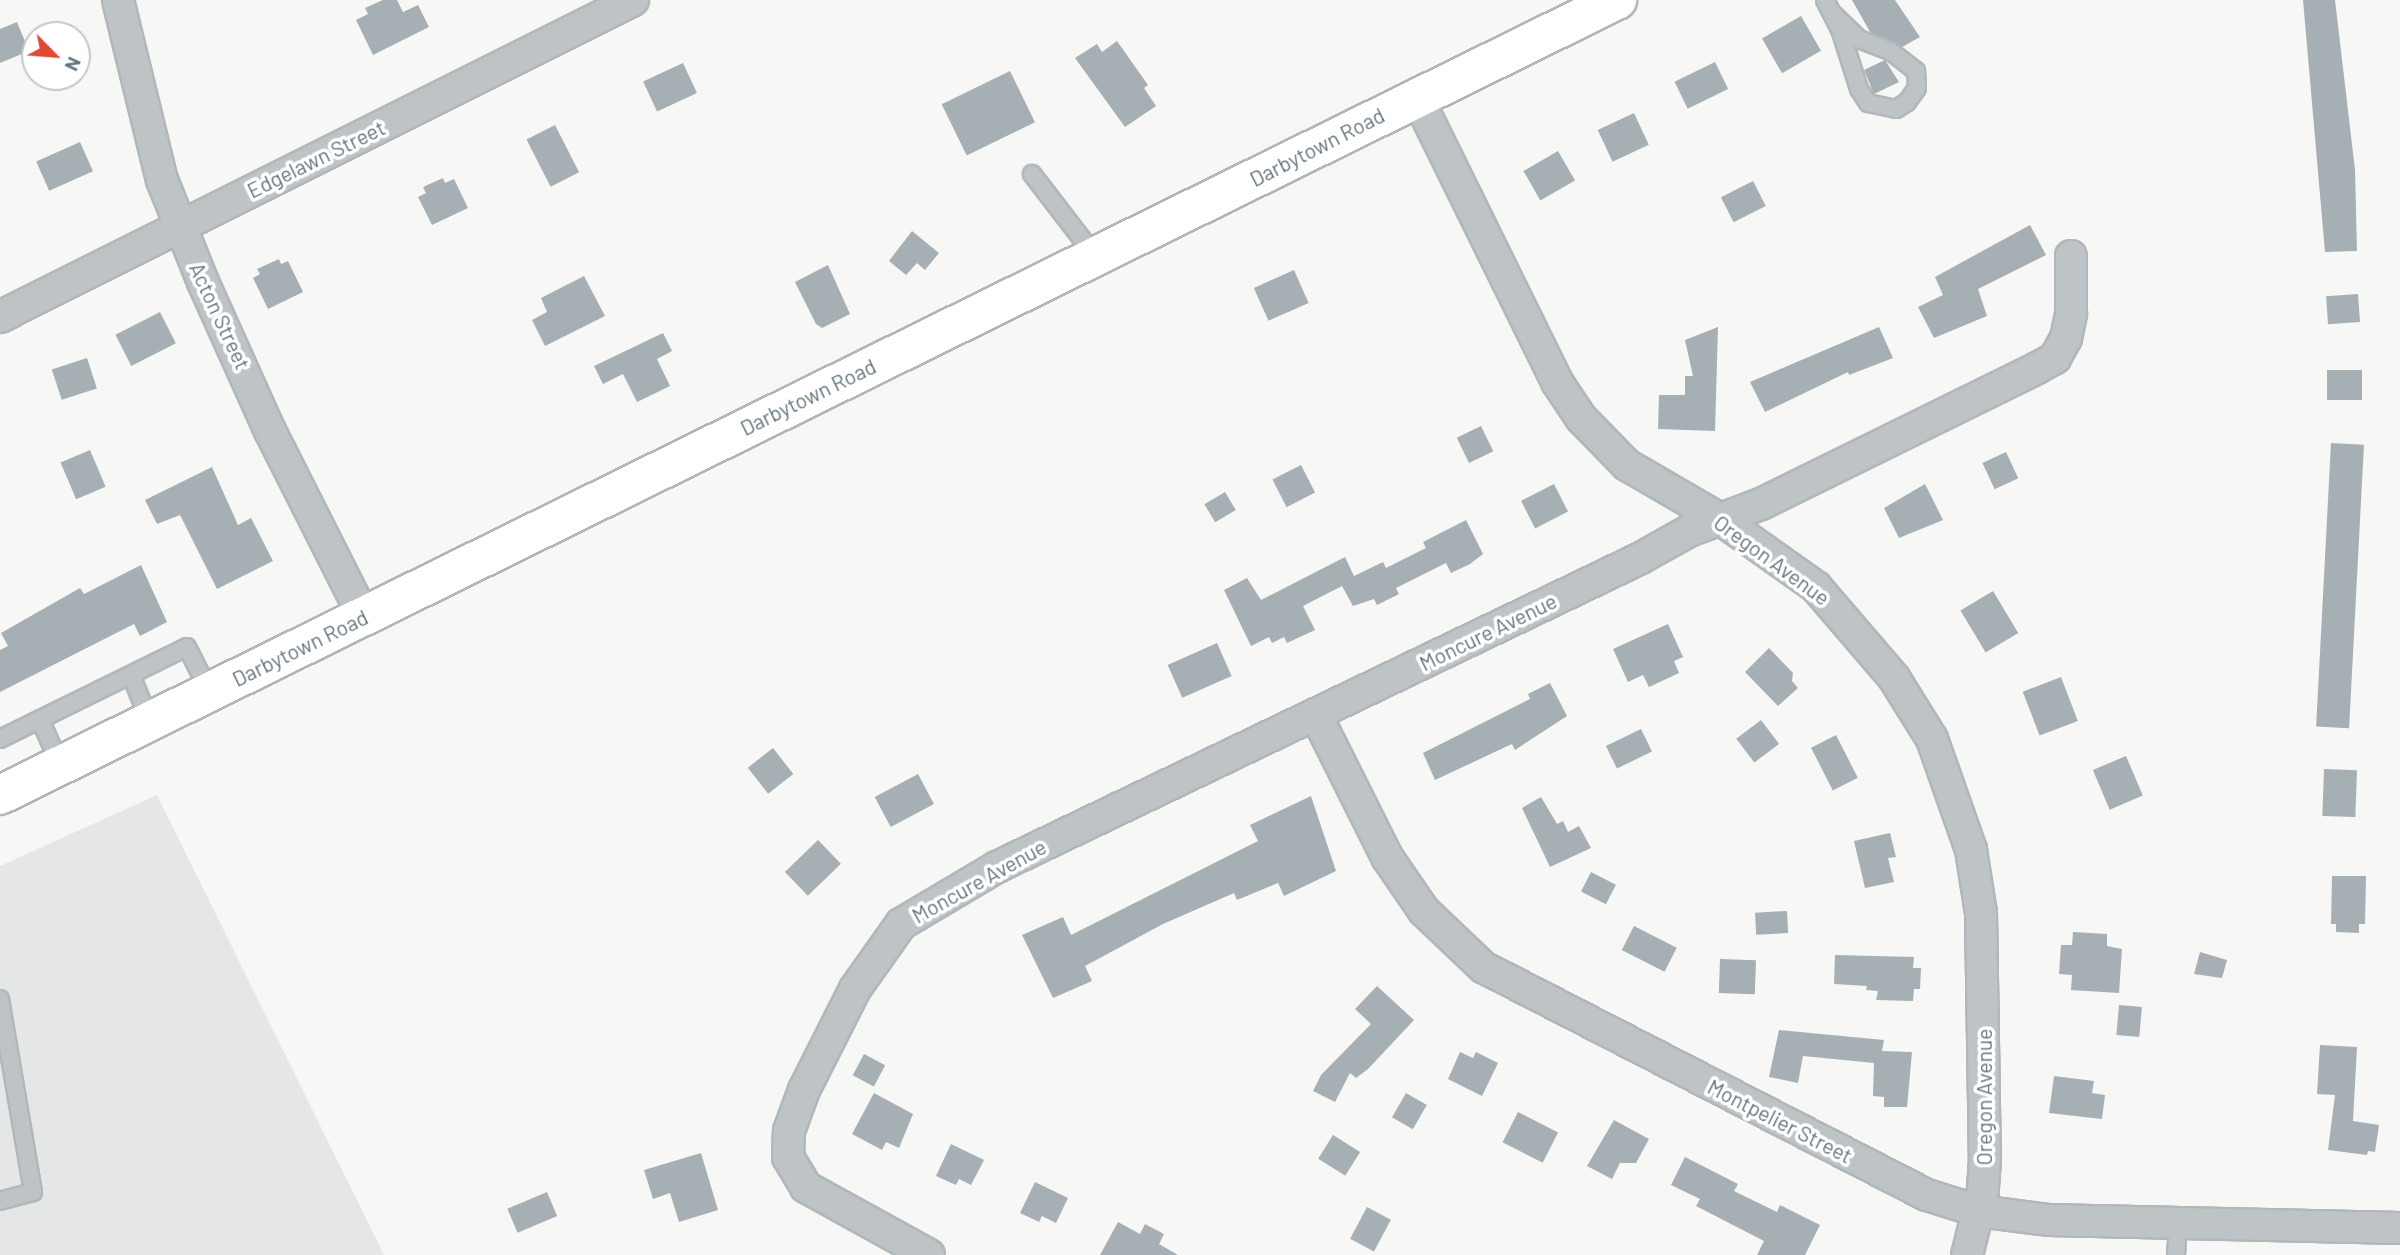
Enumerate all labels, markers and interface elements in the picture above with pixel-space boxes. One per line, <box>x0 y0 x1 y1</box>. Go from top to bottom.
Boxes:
north arrow <box>21 21 91 91</box>
text: N <box>61 54 87 75</box>
street label: Darbytown Road <box>1246 102 1388 192</box>
street label: Edgelawn Street <box>243 115 389 203</box>
street label: Acton Street <box>184 259 256 373</box>
street label: Darbytown Road <box>736 353 880 441</box>
street label: Oregon Avenue <box>1709 510 1835 610</box>
street label: Moncure Avenue <box>1415 588 1561 676</box>
street label: Darbytown Road <box>228 604 372 692</box>
street label: Moncure Avenue <box>908 834 1050 928</box>
street label: Oregon Avenue <box>1971 1029 1997 1165</box>
street label: Montpelier Street <box>1704 1074 1856 1168</box>

